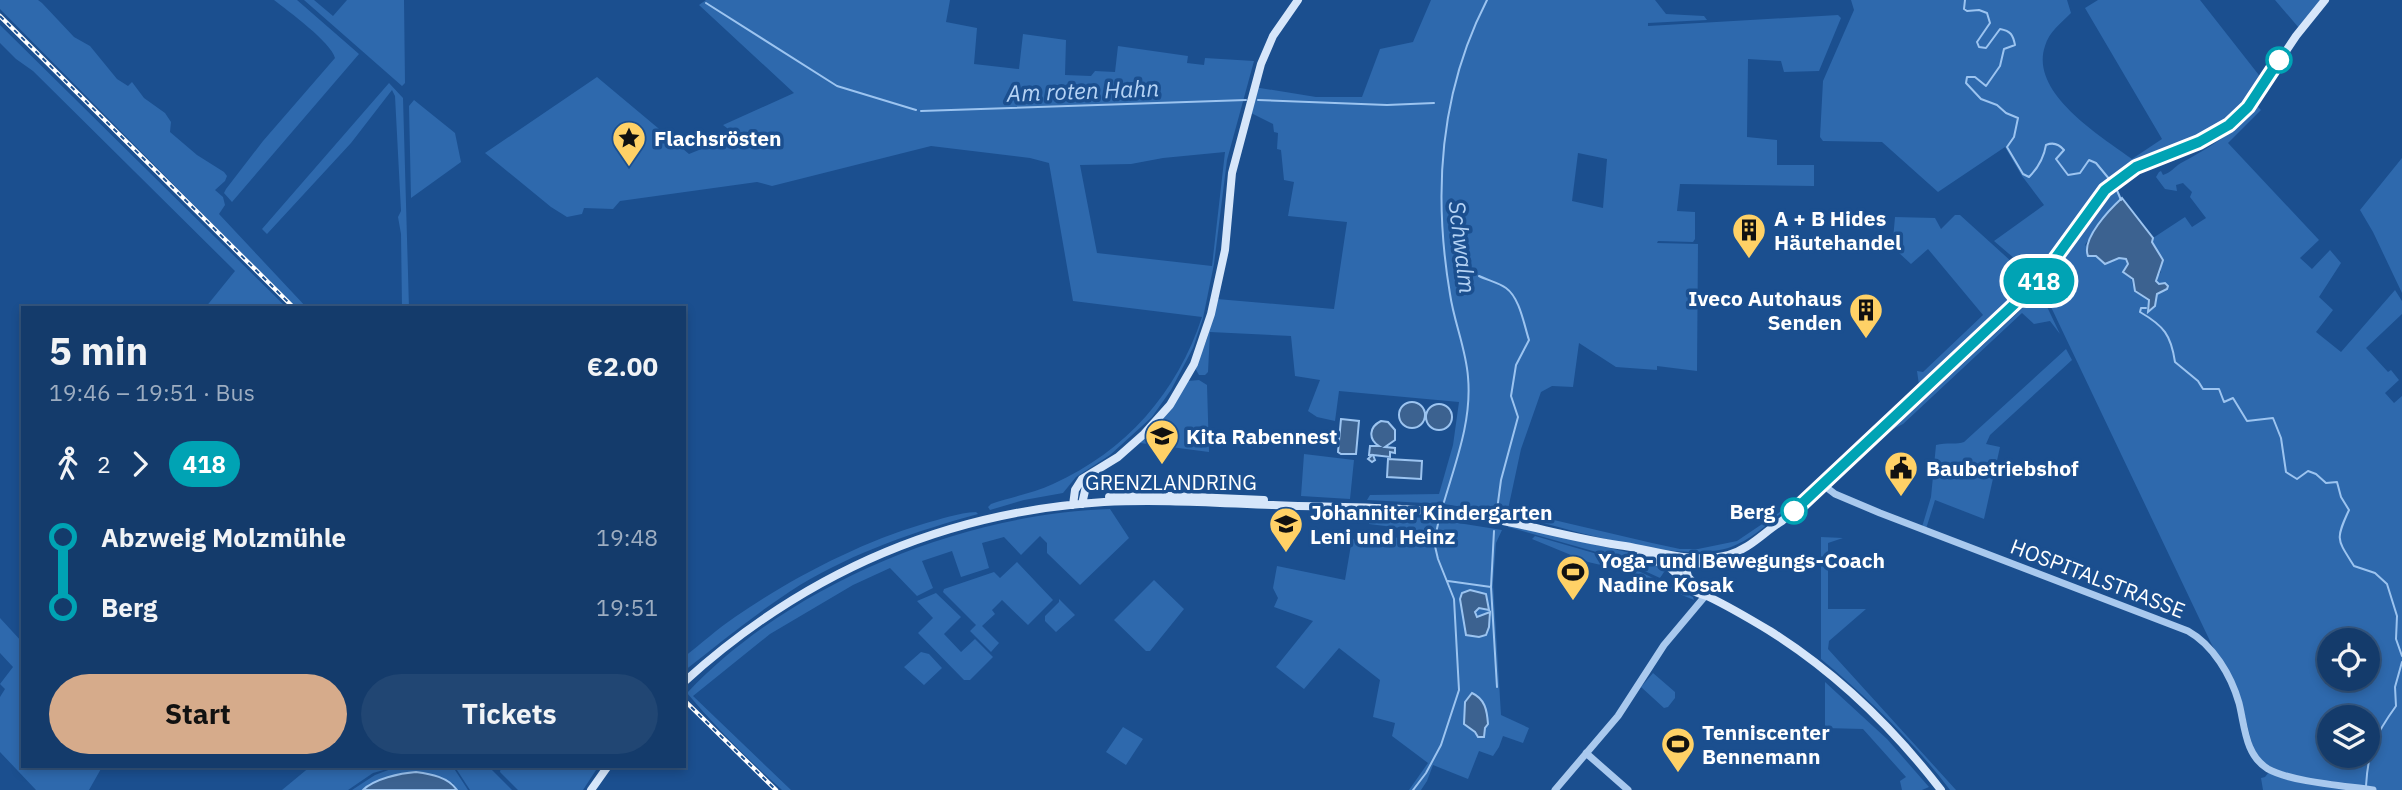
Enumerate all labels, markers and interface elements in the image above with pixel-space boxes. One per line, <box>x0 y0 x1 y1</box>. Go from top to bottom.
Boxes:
unlabelled marker <box>2266 47 2292 73</box>
water label: Am roten Hahn <box>1005 72 1160 108</box>
place icon: Flachsrösten <box>610 119 648 168</box>
place label: Flachsrösten <box>654 124 781 152</box>
water label: Schwalm <box>1442 199 1484 295</box>
place label: A + B Hides Häutehandel <box>1774 204 1901 256</box>
building icon: A + B Hides Häutehandel <box>1730 211 1768 260</box>
line badge: 418 <box>1999 258 2079 304</box>
text: 418 <box>2017 265 2061 297</box>
place label: Iveco Autohaus Senden <box>1688 284 1842 336</box>
building icon: Iveco Autohaus Senden <box>1847 291 1885 340</box>
text: 5 min <box>49 326 148 375</box>
text: €2.00 <box>587 349 658 383</box>
text: 19:46 – 19:51 · Bus <box>49 377 255 407</box>
school or university icon: Kita Rabennest <box>1143 417 1181 466</box>
place label: Kita Rabennest <box>1186 422 1337 450</box>
icon: walk <box>49 445 87 483</box>
icon: forward <box>121 445 159 483</box>
text: 418 <box>183 448 226 480</box>
text: 2 <box>97 449 111 479</box>
public building icon: Baubetriebshof <box>1882 449 1920 498</box>
place label: Baubetriebshof <box>1926 454 2079 482</box>
street label: GRENZLANDRING <box>1085 468 1257 496</box>
place label: Berg <box>1729 497 1775 525</box>
place label: Johanniter Kindergarten Leni und Heinz <box>1310 498 1553 550</box>
marker: Berg <box>1781 498 1807 524</box>
school or university icon: Johanniter Kindergarten Leni und Heinz <box>1267 505 1305 554</box>
text: Abzweig Molzmühle <box>101 520 346 554</box>
text: 19:48 <box>596 522 658 552</box>
street label: HOSPITALSTRASSE <box>2007 532 2189 624</box>
place label: Yoga- und Bewegungs-Coach Nadine Kosak <box>1598 546 1885 598</box>
sports icon: Yoga- und Bewegungs-Coach Nadine Kosak <box>1554 553 1592 602</box>
text: Berg <box>101 590 157 624</box>
text: 19:51 <box>596 592 658 622</box>
map controls <box>2317 628 2380 768</box>
button: locate <box>2317 628 2380 691</box>
button: Start <box>49 674 347 754</box>
button: Tickets <box>361 674 658 754</box>
button: layers <box>2317 705 2380 768</box>
place label: Tenniscenter Bennemann <box>1702 718 1830 770</box>
sports icon: Tenniscenter Bennemann <box>1659 725 1697 774</box>

